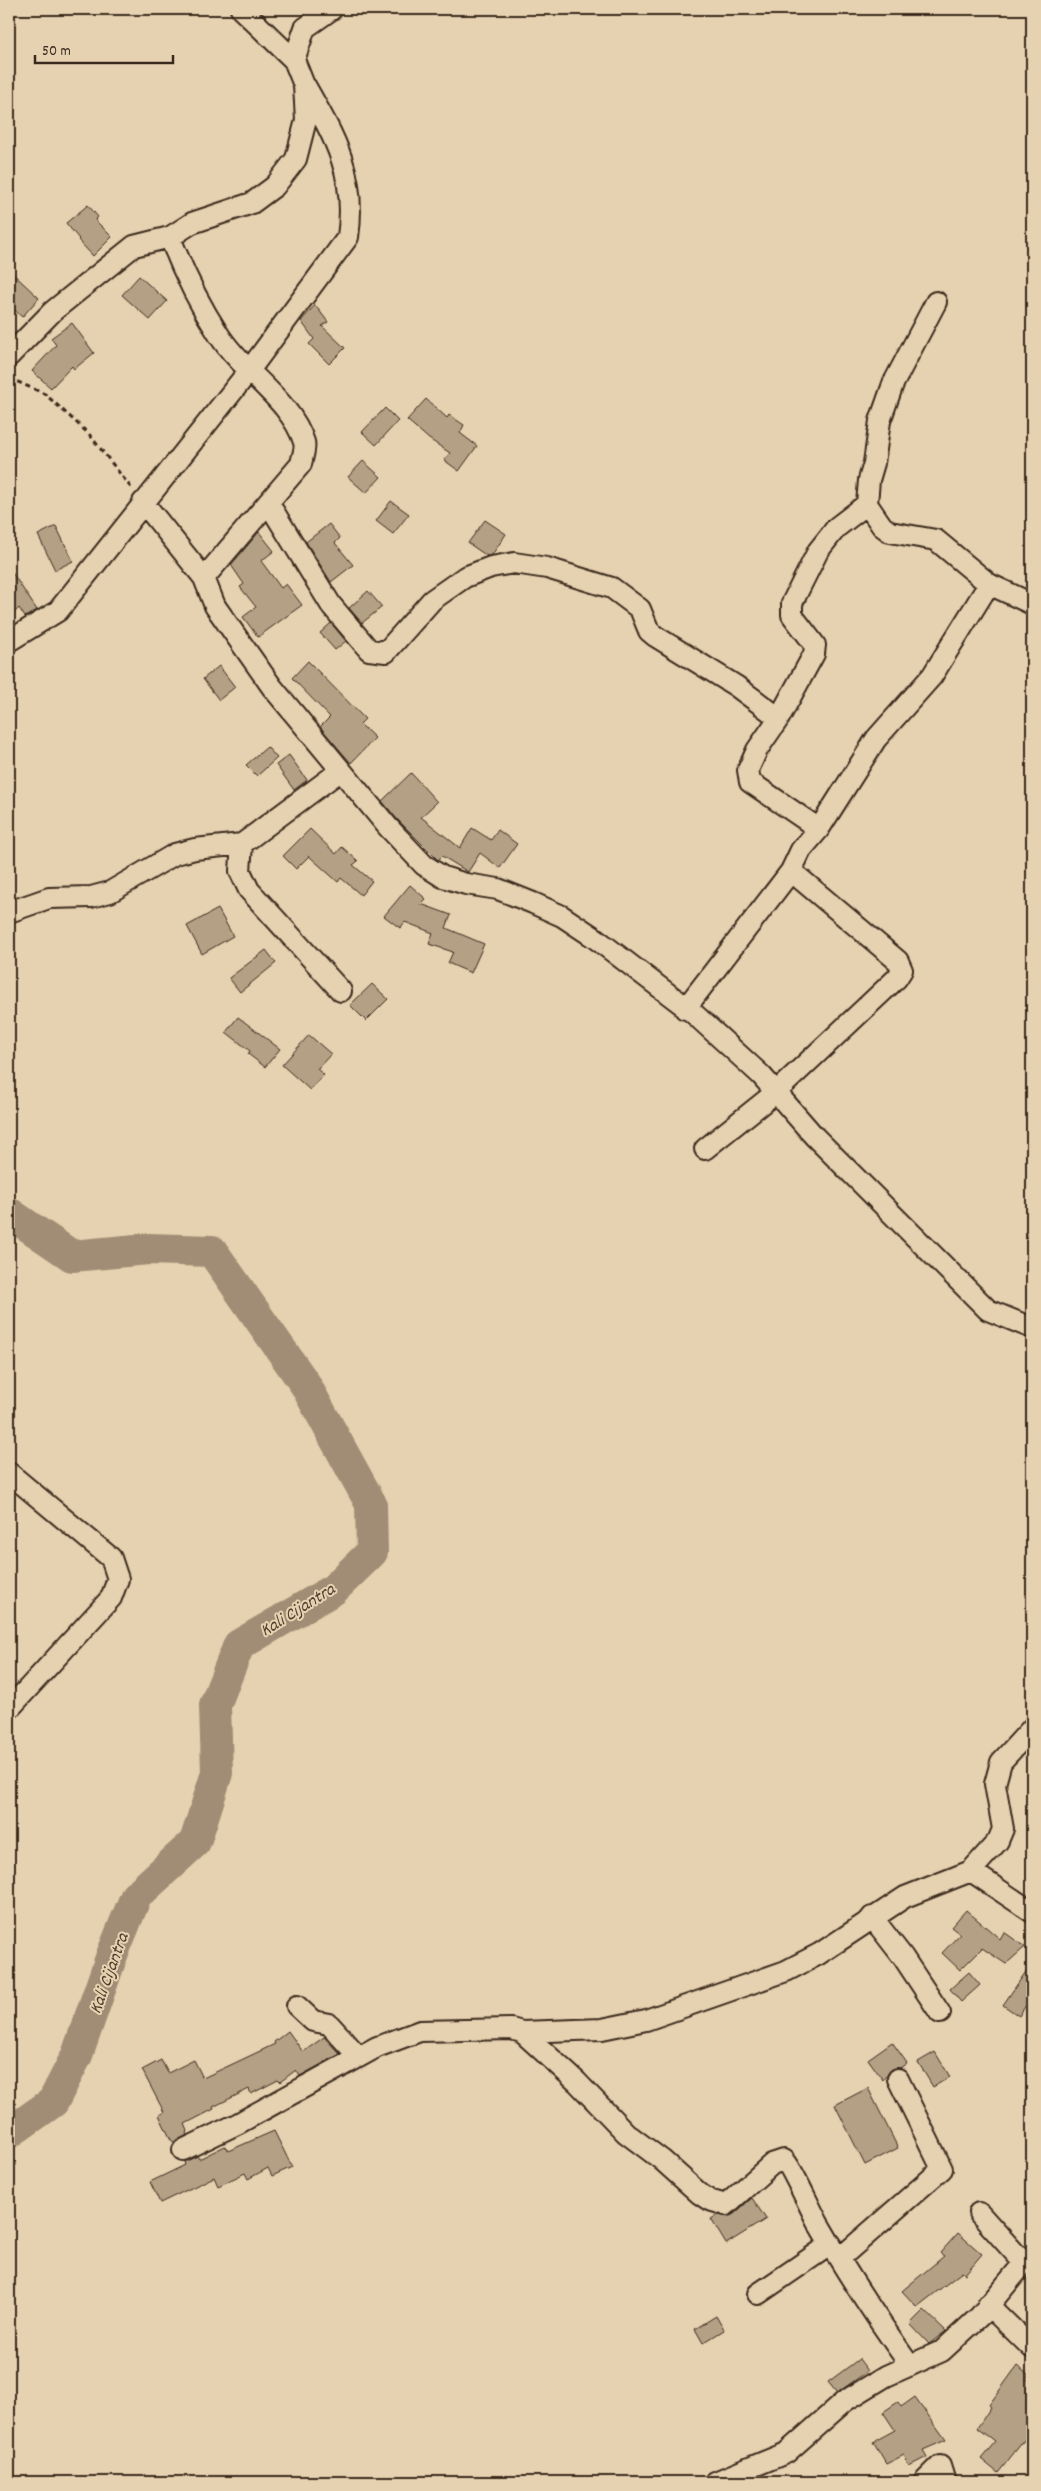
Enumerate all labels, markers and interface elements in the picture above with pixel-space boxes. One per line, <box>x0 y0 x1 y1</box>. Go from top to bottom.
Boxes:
scale bar <box>35 32 172 64</box>
text: 50 m <box>42 41 71 63</box>
water label: Kali Cijantra <box>256 1577 342 1644</box>
water label: Kali Cijantra <box>84 1929 137 2018</box>

